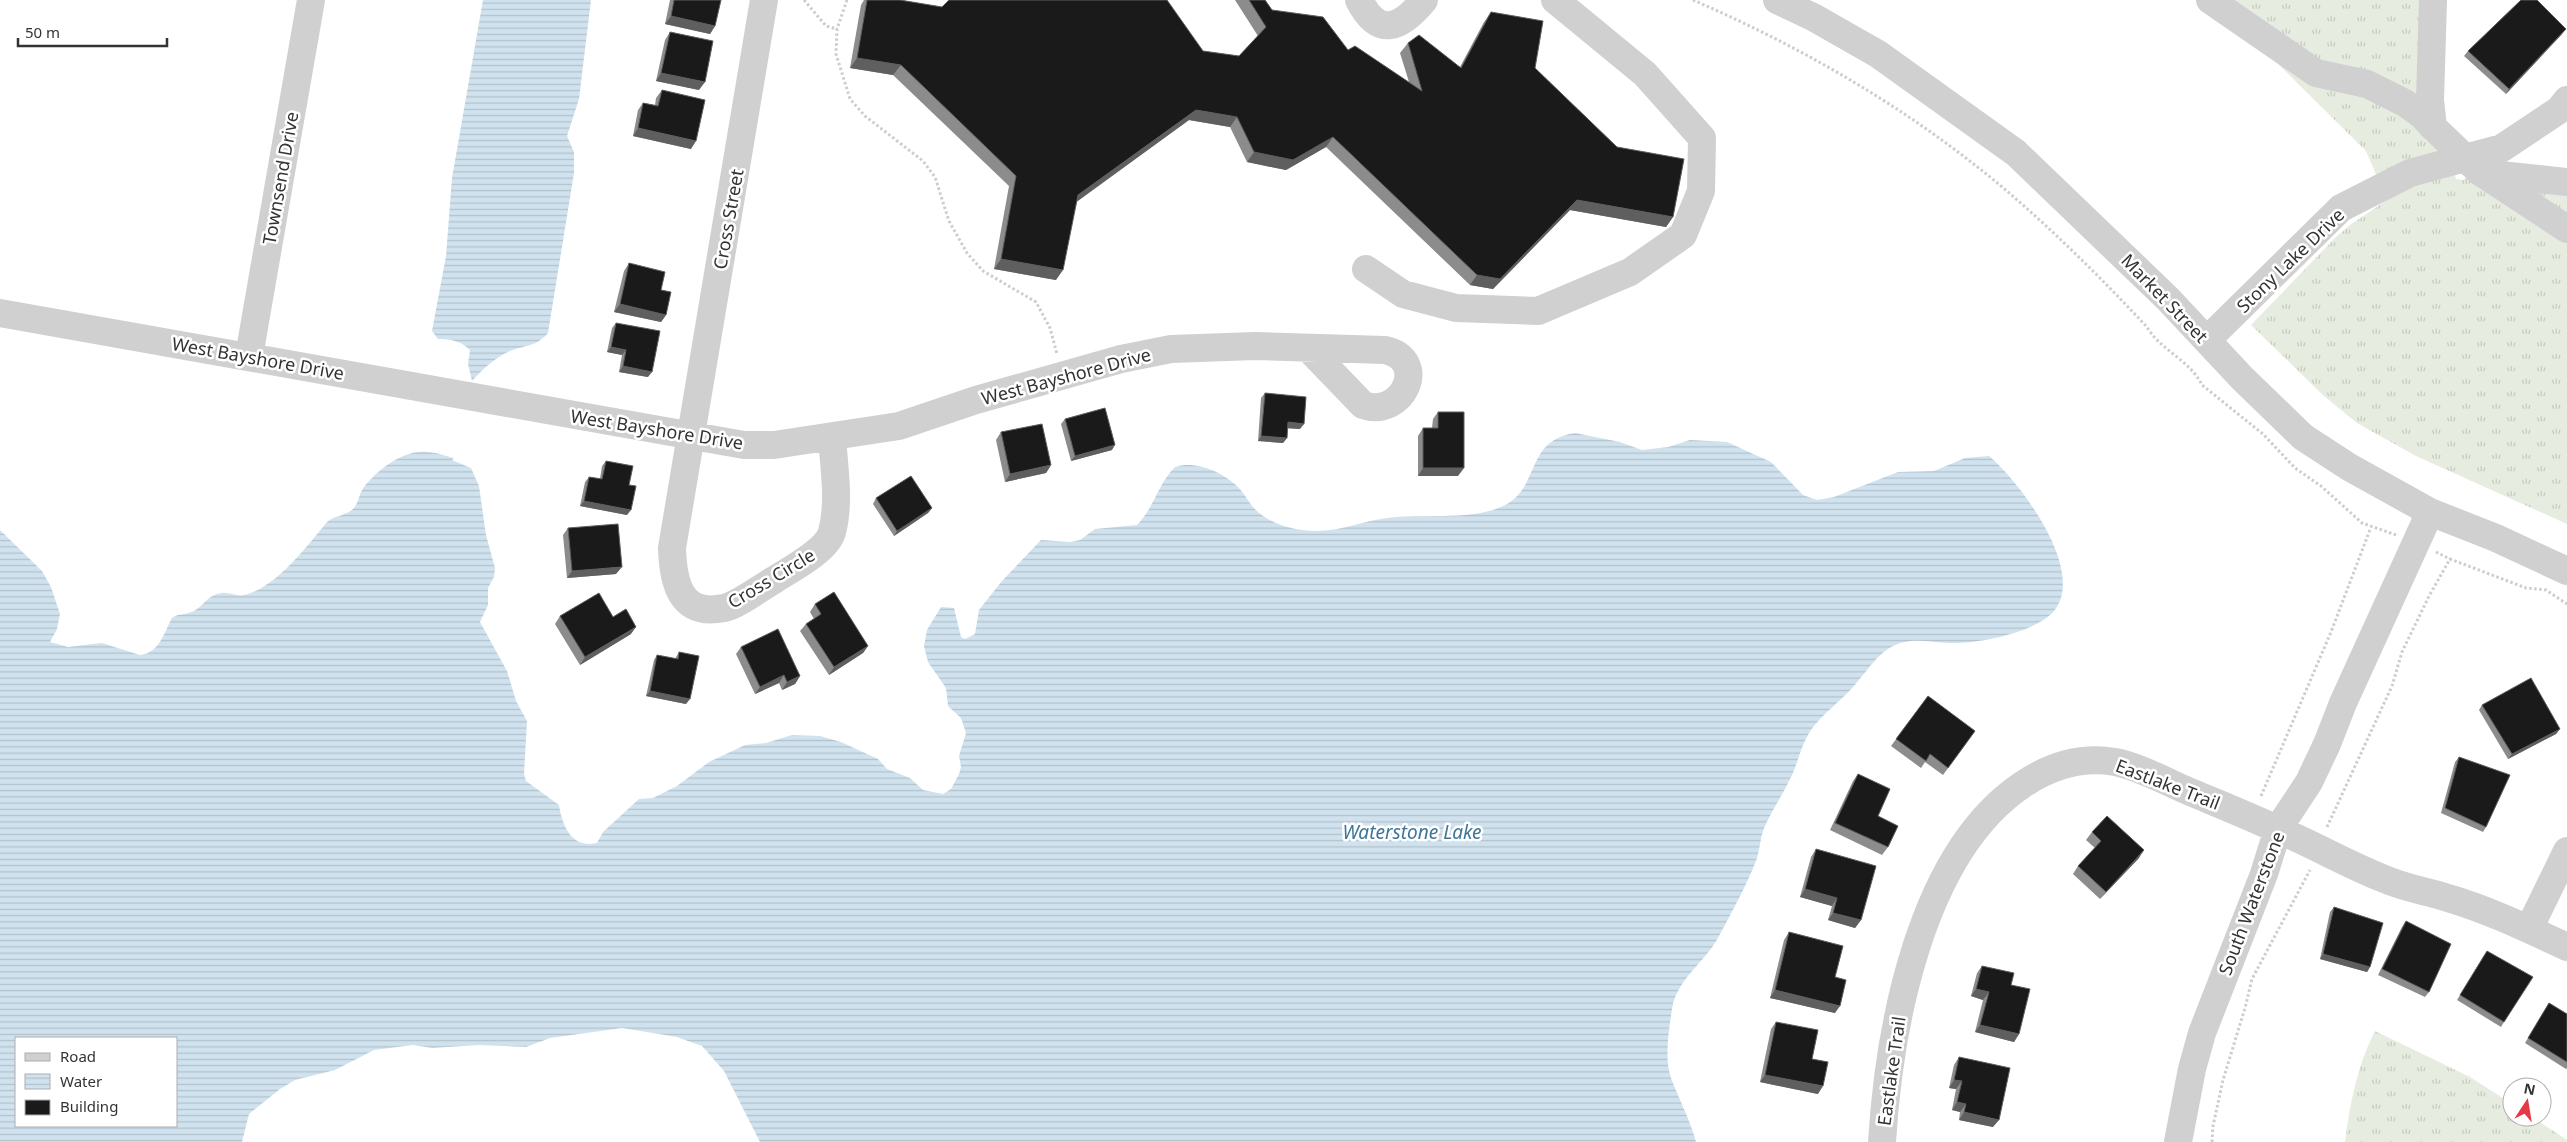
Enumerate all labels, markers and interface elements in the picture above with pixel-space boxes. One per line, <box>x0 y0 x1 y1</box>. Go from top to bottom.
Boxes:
scale bar <box>18 15 166 47</box>
text: 50 m <box>25 22 60 42</box>
street label: Townsend Drive <box>256 110 304 246</box>
street label: Cross Street <box>707 166 749 271</box>
street label: Stony Lake Drive <box>2231 202 2349 318</box>
street label: Market Street <box>2116 248 2214 348</box>
street label: West Bayshore Drive <box>170 331 346 385</box>
street label: West Bayshore Drive <box>979 342 1153 410</box>
street label: West Bayshore Drive <box>569 404 745 454</box>
street label: Cross Circle <box>723 543 819 613</box>
street label: Eastlake Trail <box>2112 753 2224 815</box>
water label: Waterstone Lake <box>1342 819 1482 845</box>
street label: South Waterstone <box>2213 828 2289 978</box>
street label: Eastlake Trail <box>1871 1015 1911 1127</box>
legend <box>15 1037 178 1127</box>
text: Road <box>60 1046 96 1066</box>
text: Water <box>60 1071 102 1091</box>
north arrow <box>2502 1077 2552 1127</box>
text: N <box>2522 1078 2537 1099</box>
text: Building <box>60 1096 118 1116</box>

